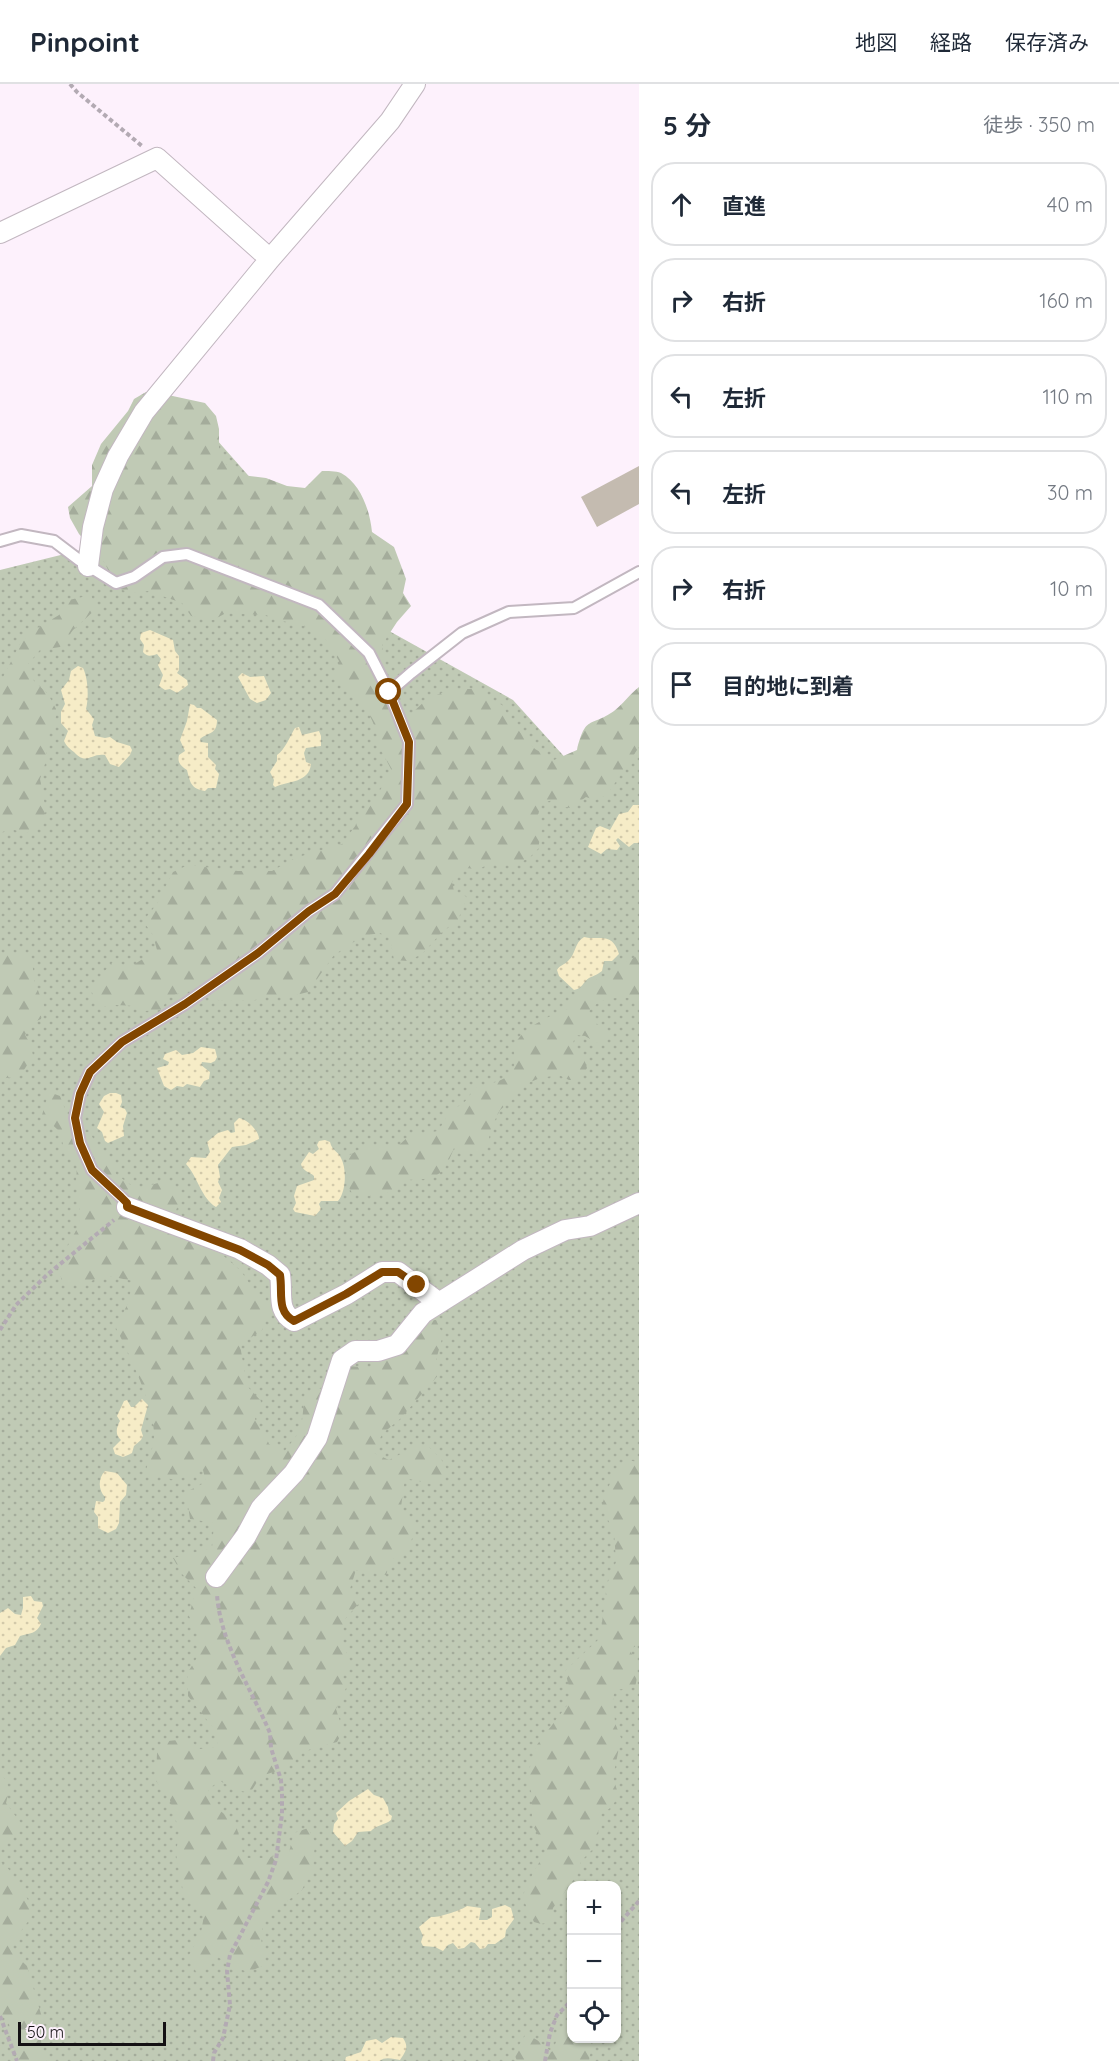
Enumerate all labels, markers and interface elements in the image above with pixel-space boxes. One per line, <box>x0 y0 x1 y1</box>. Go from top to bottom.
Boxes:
text: Pinpoint <box>30 24 140 59</box>
text: 地図 <box>855 29 897 55</box>
text: 経路 <box>930 29 972 55</box>
text: 保存済み <box>1005 29 1089 55</box>
text: 5 分 <box>663 109 711 142</box>
text: 徒歩 · 350 m <box>983 112 1095 137</box>
icon: ahead <box>665 188 698 221</box>
text: 直進 <box>722 192 766 220</box>
text: 40 m <box>1047 192 1093 217</box>
icon: right <box>665 284 698 317</box>
text: 右折 <box>722 288 766 316</box>
text: 160 m <box>1039 288 1093 313</box>
icon: left <box>665 380 698 413</box>
text: 左折 <box>722 384 766 412</box>
text: 110 m <box>1043 384 1093 409</box>
icon: left <box>665 476 698 509</box>
text: 左折 <box>722 480 766 508</box>
text: 30 m <box>1047 480 1093 505</box>
icon: right <box>665 572 698 605</box>
text: 右折 <box>722 576 766 604</box>
text: 10 m <box>1050 576 1093 601</box>
icon: arrive <box>665 668 698 701</box>
text: 目的地に到着 <box>722 672 854 700</box>
route start <box>375 678 401 704</box>
route end <box>403 1271 429 1297</box>
map controls <box>567 1881 621 2043</box>
button: + <box>567 1881 621 1935</box>
button: − <box>567 1935 621 1989</box>
button: locate <box>567 1989 621 2043</box>
scale bar <box>18 2019 166 2046</box>
text: 50 m <box>27 2022 64 2042</box>

